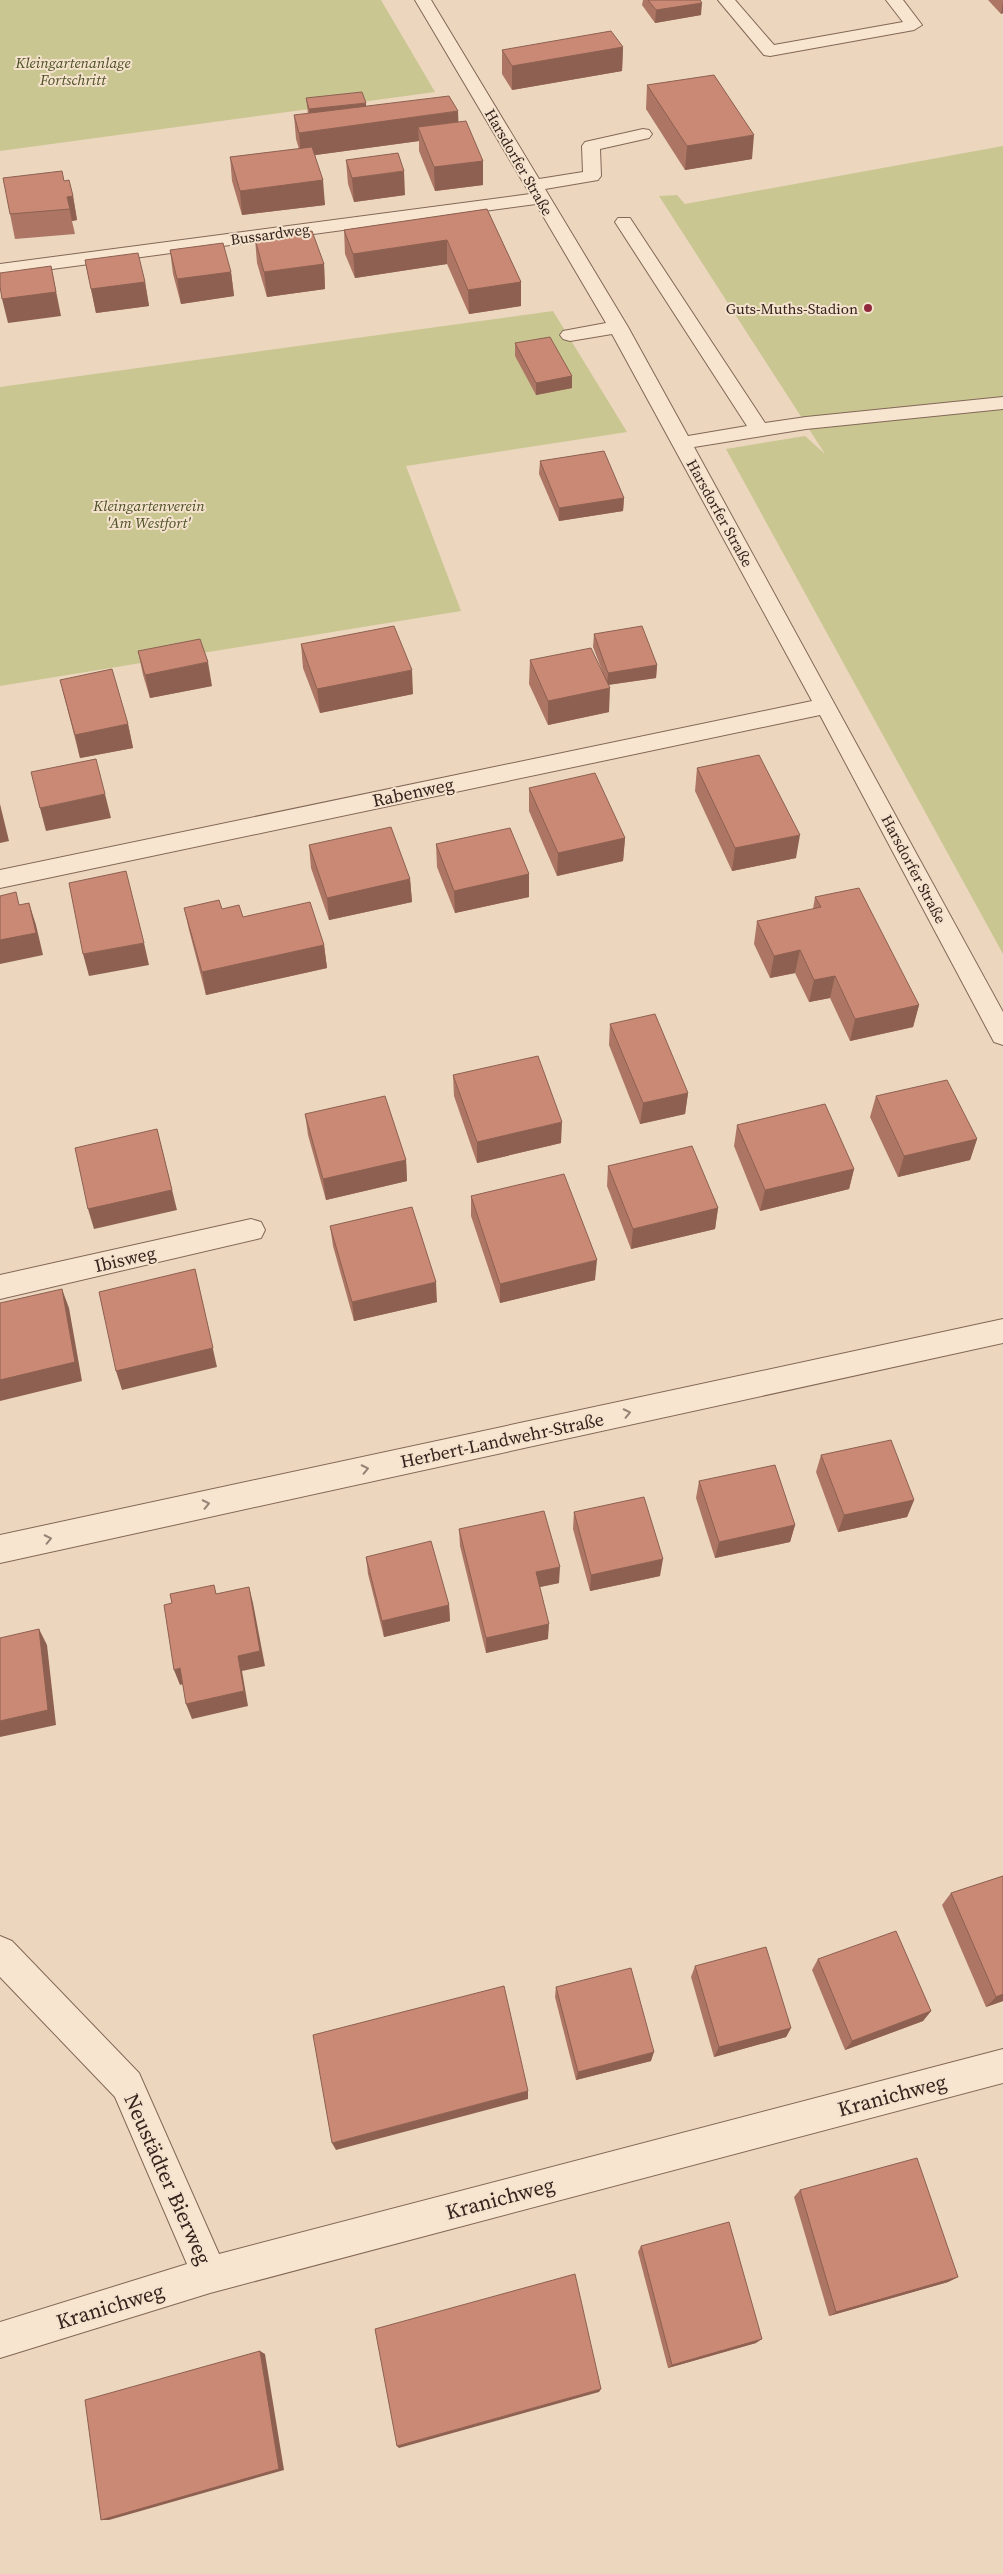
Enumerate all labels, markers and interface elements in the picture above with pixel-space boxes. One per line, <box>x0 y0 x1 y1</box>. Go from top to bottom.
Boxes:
park label: Kleingartenanlage Fortschritt <box>14 52 131 90</box>
street label: Harsdorfer Straße <box>480 105 558 220</box>
street label: Bussardweg <box>229 218 311 250</box>
place label: Guts-Muths-Stadion <box>726 298 858 319</box>
marker: Guts-Muths-Stadion <box>862 302 874 314</box>
street label: Harsdorfer Straße <box>682 455 758 571</box>
park label: Kleingartenverein 'Am Westfort' <box>92 495 205 533</box>
street label: Rabenweg <box>370 771 456 813</box>
street label: Harsdorfer Straße <box>877 811 952 927</box>
street label: Ibisweg <box>92 1240 158 1278</box>
street label: Herbert-Landwehr-Straße <box>398 1406 606 1474</box>
one-way arrow <box>622 1408 631 1418</box>
one-way arrow <box>361 1465 370 1475</box>
one-way arrow <box>202 1499 211 1510</box>
one-way arrow <box>43 1534 52 1544</box>
street label: Kranichweg <box>834 2067 950 2123</box>
street label: Neustädter Bierweg <box>117 2089 219 2269</box>
street label: Kranichweg <box>442 2170 558 2226</box>
street label: Kranichweg <box>52 2276 168 2336</box>

